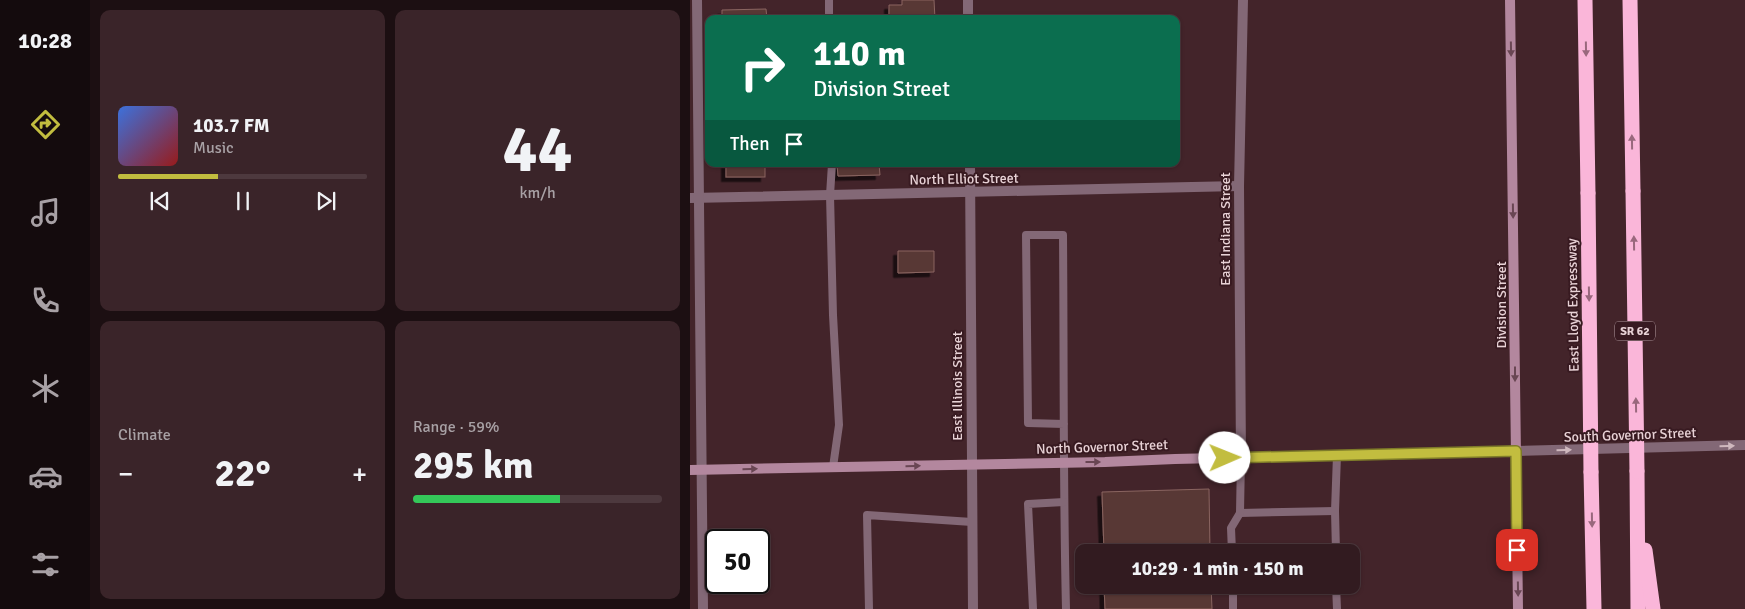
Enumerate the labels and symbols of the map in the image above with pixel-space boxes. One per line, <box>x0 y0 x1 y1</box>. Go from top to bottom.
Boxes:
one-way arrow <box>1507 41 1515 57</box>
one-way arrow <box>1582 41 1590 57</box>
one-way arrow <box>1628 134 1636 150</box>
street label: North Elliot Street <box>909 170 1019 188</box>
street label: East Indiana Street <box>1217 172 1234 286</box>
one-way arrow <box>1509 203 1517 219</box>
one-way arrow <box>1630 234 1638 250</box>
street label: East Lloyd Expressway <box>1563 238 1583 372</box>
street label: Division Street <box>1493 261 1510 349</box>
one-way arrow <box>1586 286 1594 302</box>
road number: SR 62 <box>1615 322 1655 341</box>
street label: East Illinois Street <box>949 331 966 441</box>
one-way arrow <box>1511 366 1519 382</box>
one-way arrow <box>1632 397 1640 413</box>
street label: South Governor Street <box>1564 424 1697 446</box>
position arrow <box>1198 431 1250 483</box>
street label: North Governor Street <box>1036 436 1168 458</box>
one-way arrow <box>1719 441 1735 449</box>
one-way arrow <box>1557 446 1573 454</box>
one-way arrow <box>1085 458 1101 466</box>
one-way arrow <box>905 462 921 470</box>
one-way arrow <box>742 465 758 473</box>
one-way arrow <box>1588 513 1596 529</box>
speed limit sign: 50 <box>705 529 770 594</box>
pin <box>1496 529 1538 571</box>
one-way arrow <box>1514 581 1522 597</box>

